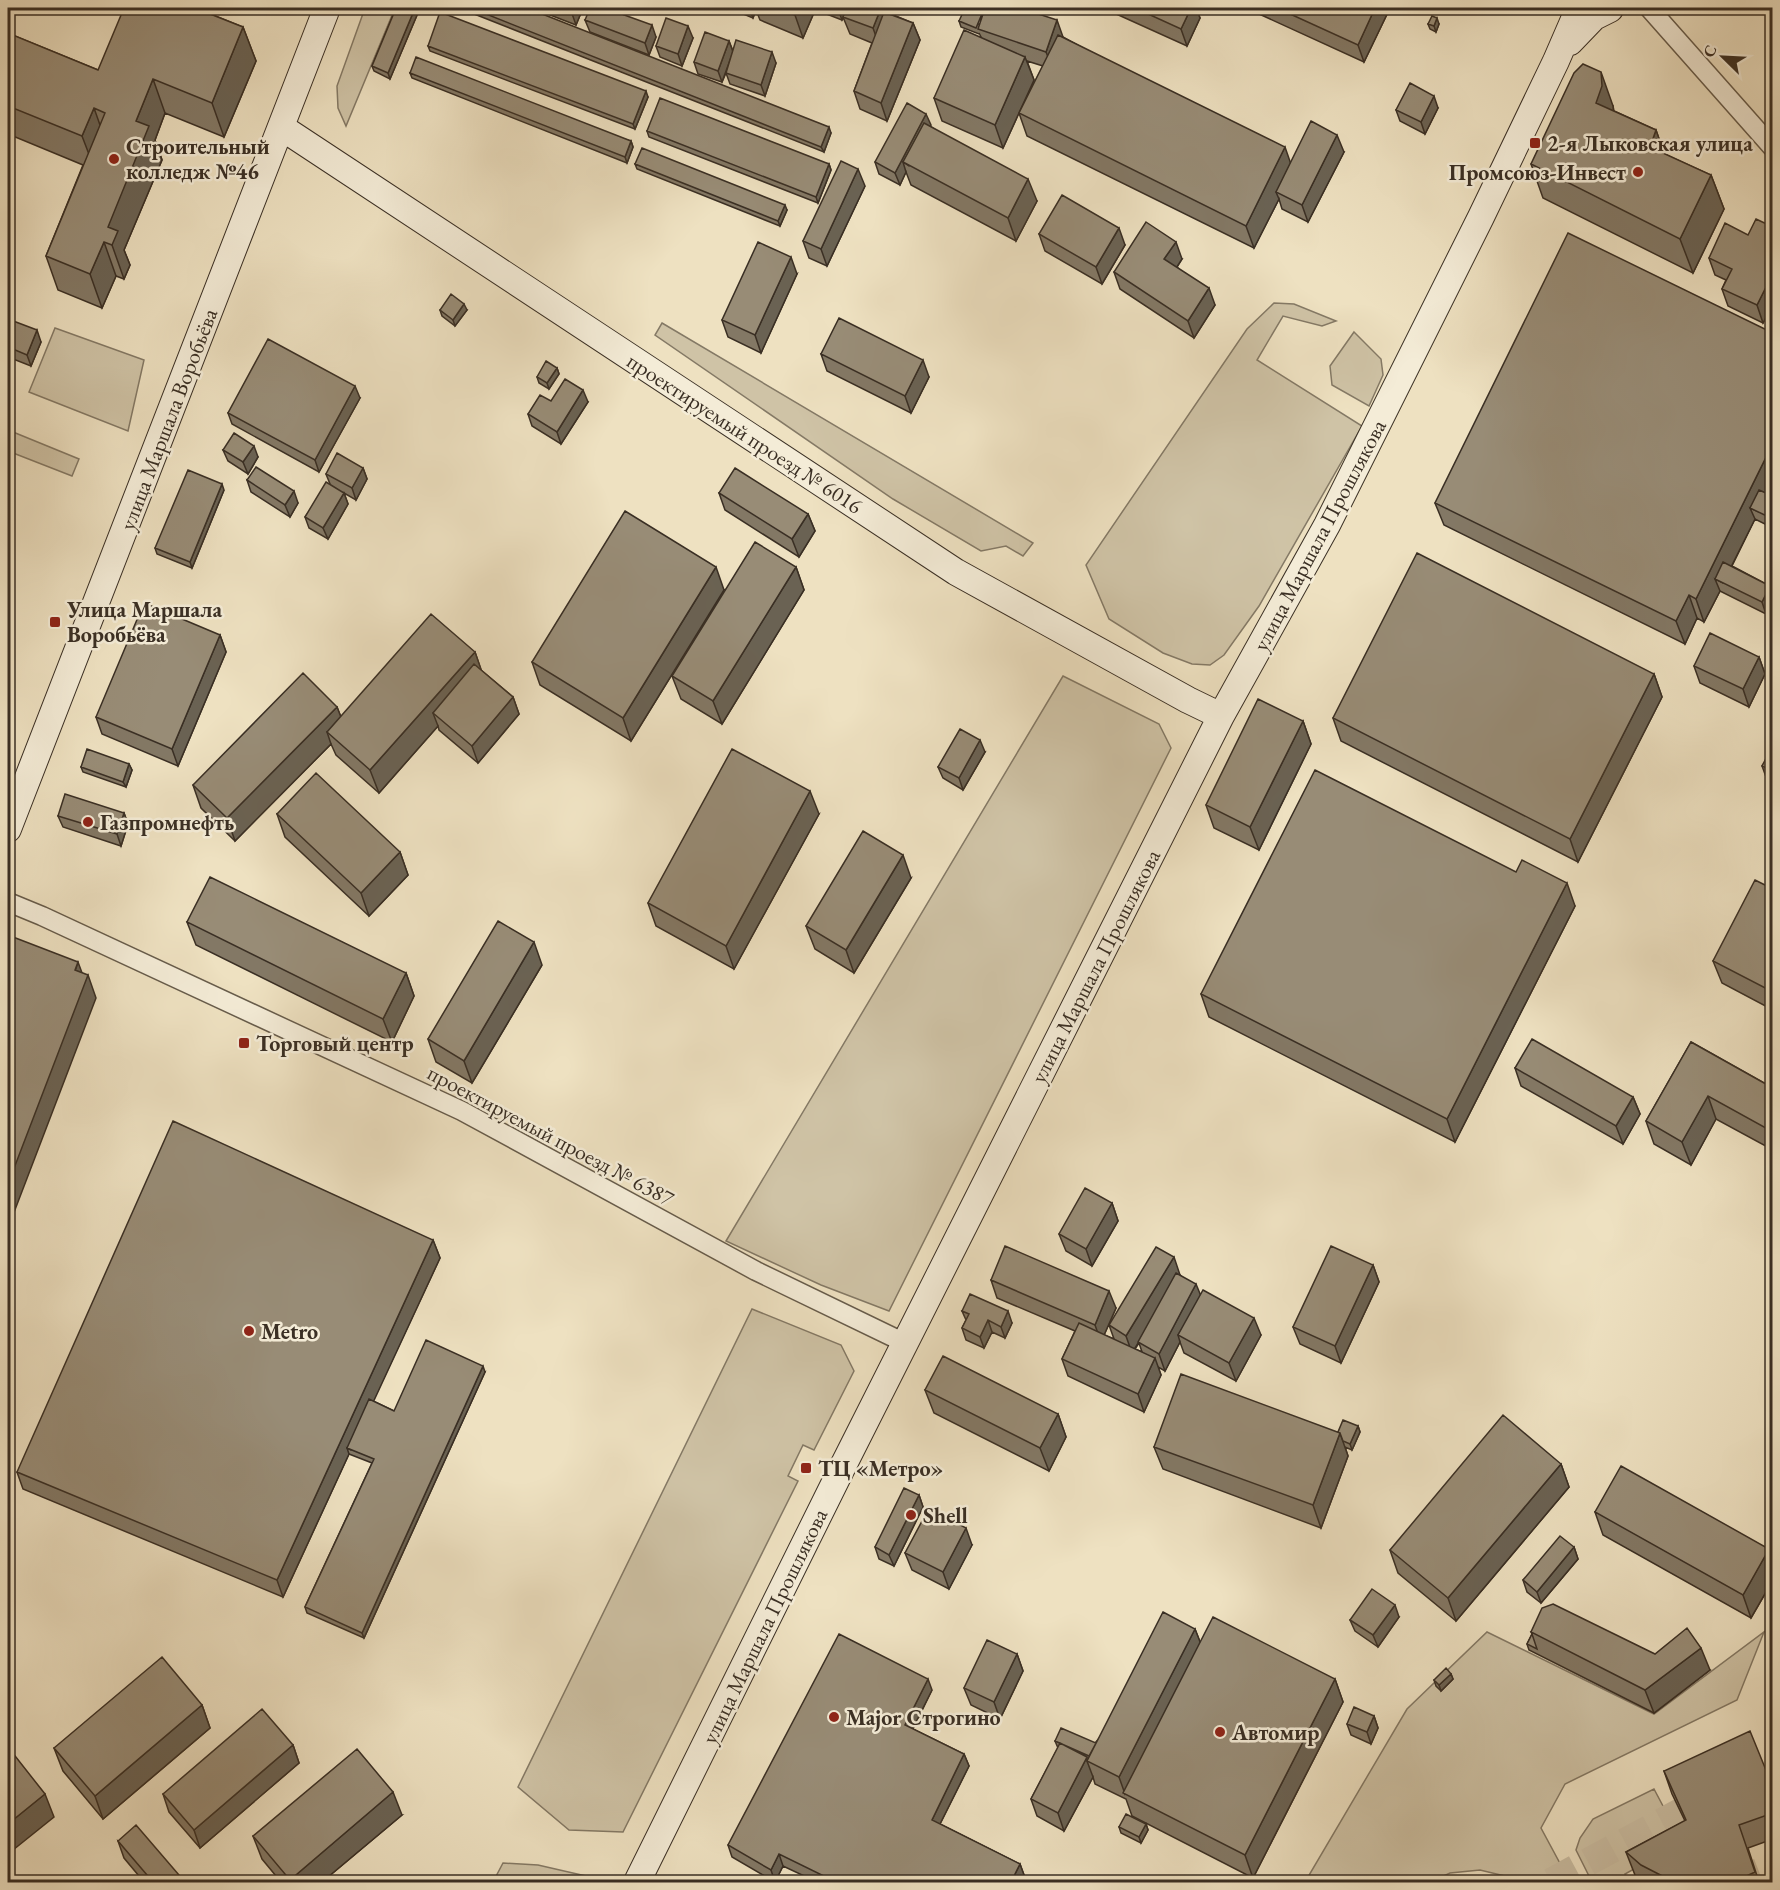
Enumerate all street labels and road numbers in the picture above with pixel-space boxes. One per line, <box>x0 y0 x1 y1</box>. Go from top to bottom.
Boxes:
street label: улица Маршала Воробьёва <box>113 304 224 534</box>
street label: проектируемый проезд № 6016 <box>622 346 868 521</box>
street label: улица Маршала Прошлякова <box>1246 414 1393 656</box>
street label: улица Маршала Прошлякова <box>1024 844 1167 1088</box>
street label: проектируемый проезд № 6387 <box>423 1058 679 1213</box>
street label: улица Маршала Прошлякова <box>695 1504 834 1749</box>

